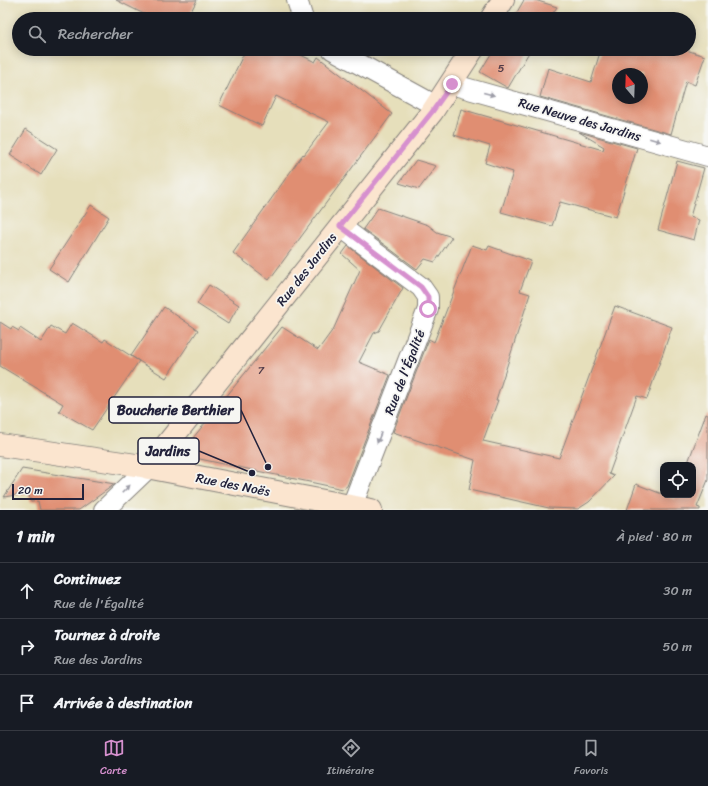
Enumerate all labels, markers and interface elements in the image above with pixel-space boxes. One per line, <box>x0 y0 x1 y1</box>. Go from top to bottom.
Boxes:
search box <box>12 12 696 56</box>
text: Rechercher <box>58 21 133 47</box>
icon: search <box>26 23 48 45</box>
house number: 5 <box>498 59 505 78</box>
north arrow <box>612 68 648 104</box>
route end <box>443 75 461 93</box>
one-way arrow <box>483 91 495 97</box>
street label: Rue Neuve des Jardins <box>516 91 645 148</box>
one-way arrow <box>649 137 661 143</box>
street label: Rue des Jardins <box>270 227 343 311</box>
route start <box>419 300 437 318</box>
street label: Rue de l'Égalité <box>378 326 431 418</box>
house number: 7 <box>258 361 265 380</box>
callout: Boucherie Berthier <box>109 397 241 423</box>
text: Boucherie Berthier <box>117 398 235 423</box>
one-way arrow <box>375 432 381 444</box>
callout: Jardins <box>138 438 199 464</box>
text: Jardins <box>145 439 191 464</box>
map controls <box>660 462 696 498</box>
button: locate <box>660 462 696 498</box>
street label: Rue des Noës <box>194 466 273 503</box>
text: 20 m <box>18 481 43 500</box>
scale bar <box>12 482 84 501</box>
one-way arrow <box>121 484 131 494</box>
text: 1 min <box>16 521 55 551</box>
text: À pied · 80 m <box>616 525 692 548</box>
text: Continuez <box>54 566 121 592</box>
text: 30 m <box>663 579 692 602</box>
icon: ahead <box>16 580 38 602</box>
text: Rue de l'Égalité <box>54 592 144 615</box>
text: Tournez à droite <box>54 622 160 648</box>
text: 50 m <box>662 635 692 658</box>
icon: right <box>16 636 38 658</box>
text: Rue des Jardins <box>54 648 142 671</box>
text: Arrivée à destination <box>54 690 192 716</box>
icon: arrive <box>16 692 38 714</box>
tab: Carte <box>100 737 127 780</box>
tab: Itinéraire <box>327 737 374 780</box>
tab: Favoris <box>574 737 608 780</box>

